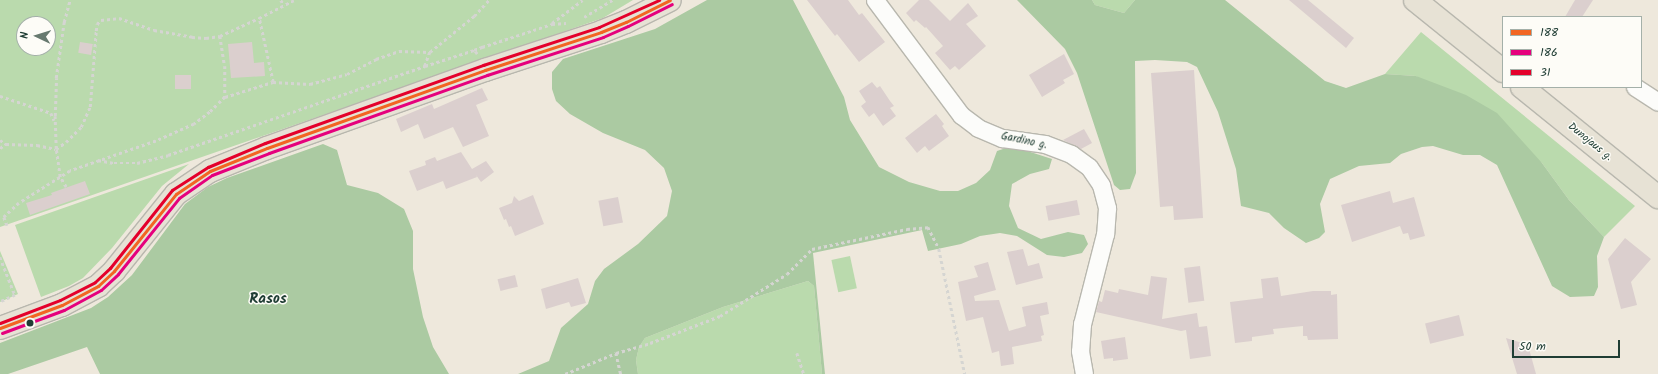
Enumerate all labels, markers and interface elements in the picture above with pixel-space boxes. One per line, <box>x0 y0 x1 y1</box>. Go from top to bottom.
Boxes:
north arrow <box>16 16 56 56</box>
legend <box>1502 16 1642 88</box>
text: 188 <box>1540 23 1558 42</box>
text: N <box>16 31 34 39</box>
text: 186 <box>1540 43 1558 62</box>
text: 31 <box>1540 63 1551 82</box>
street label: Dunojaus g. <box>1565 120 1615 164</box>
street label: Gardino g. <box>1000 130 1048 152</box>
district label: Rasos <box>249 291 287 309</box>
unlabelled marker <box>25 318 35 328</box>
scale bar <box>1514 332 1622 358</box>
text: 50 m <box>1519 337 1546 356</box>

